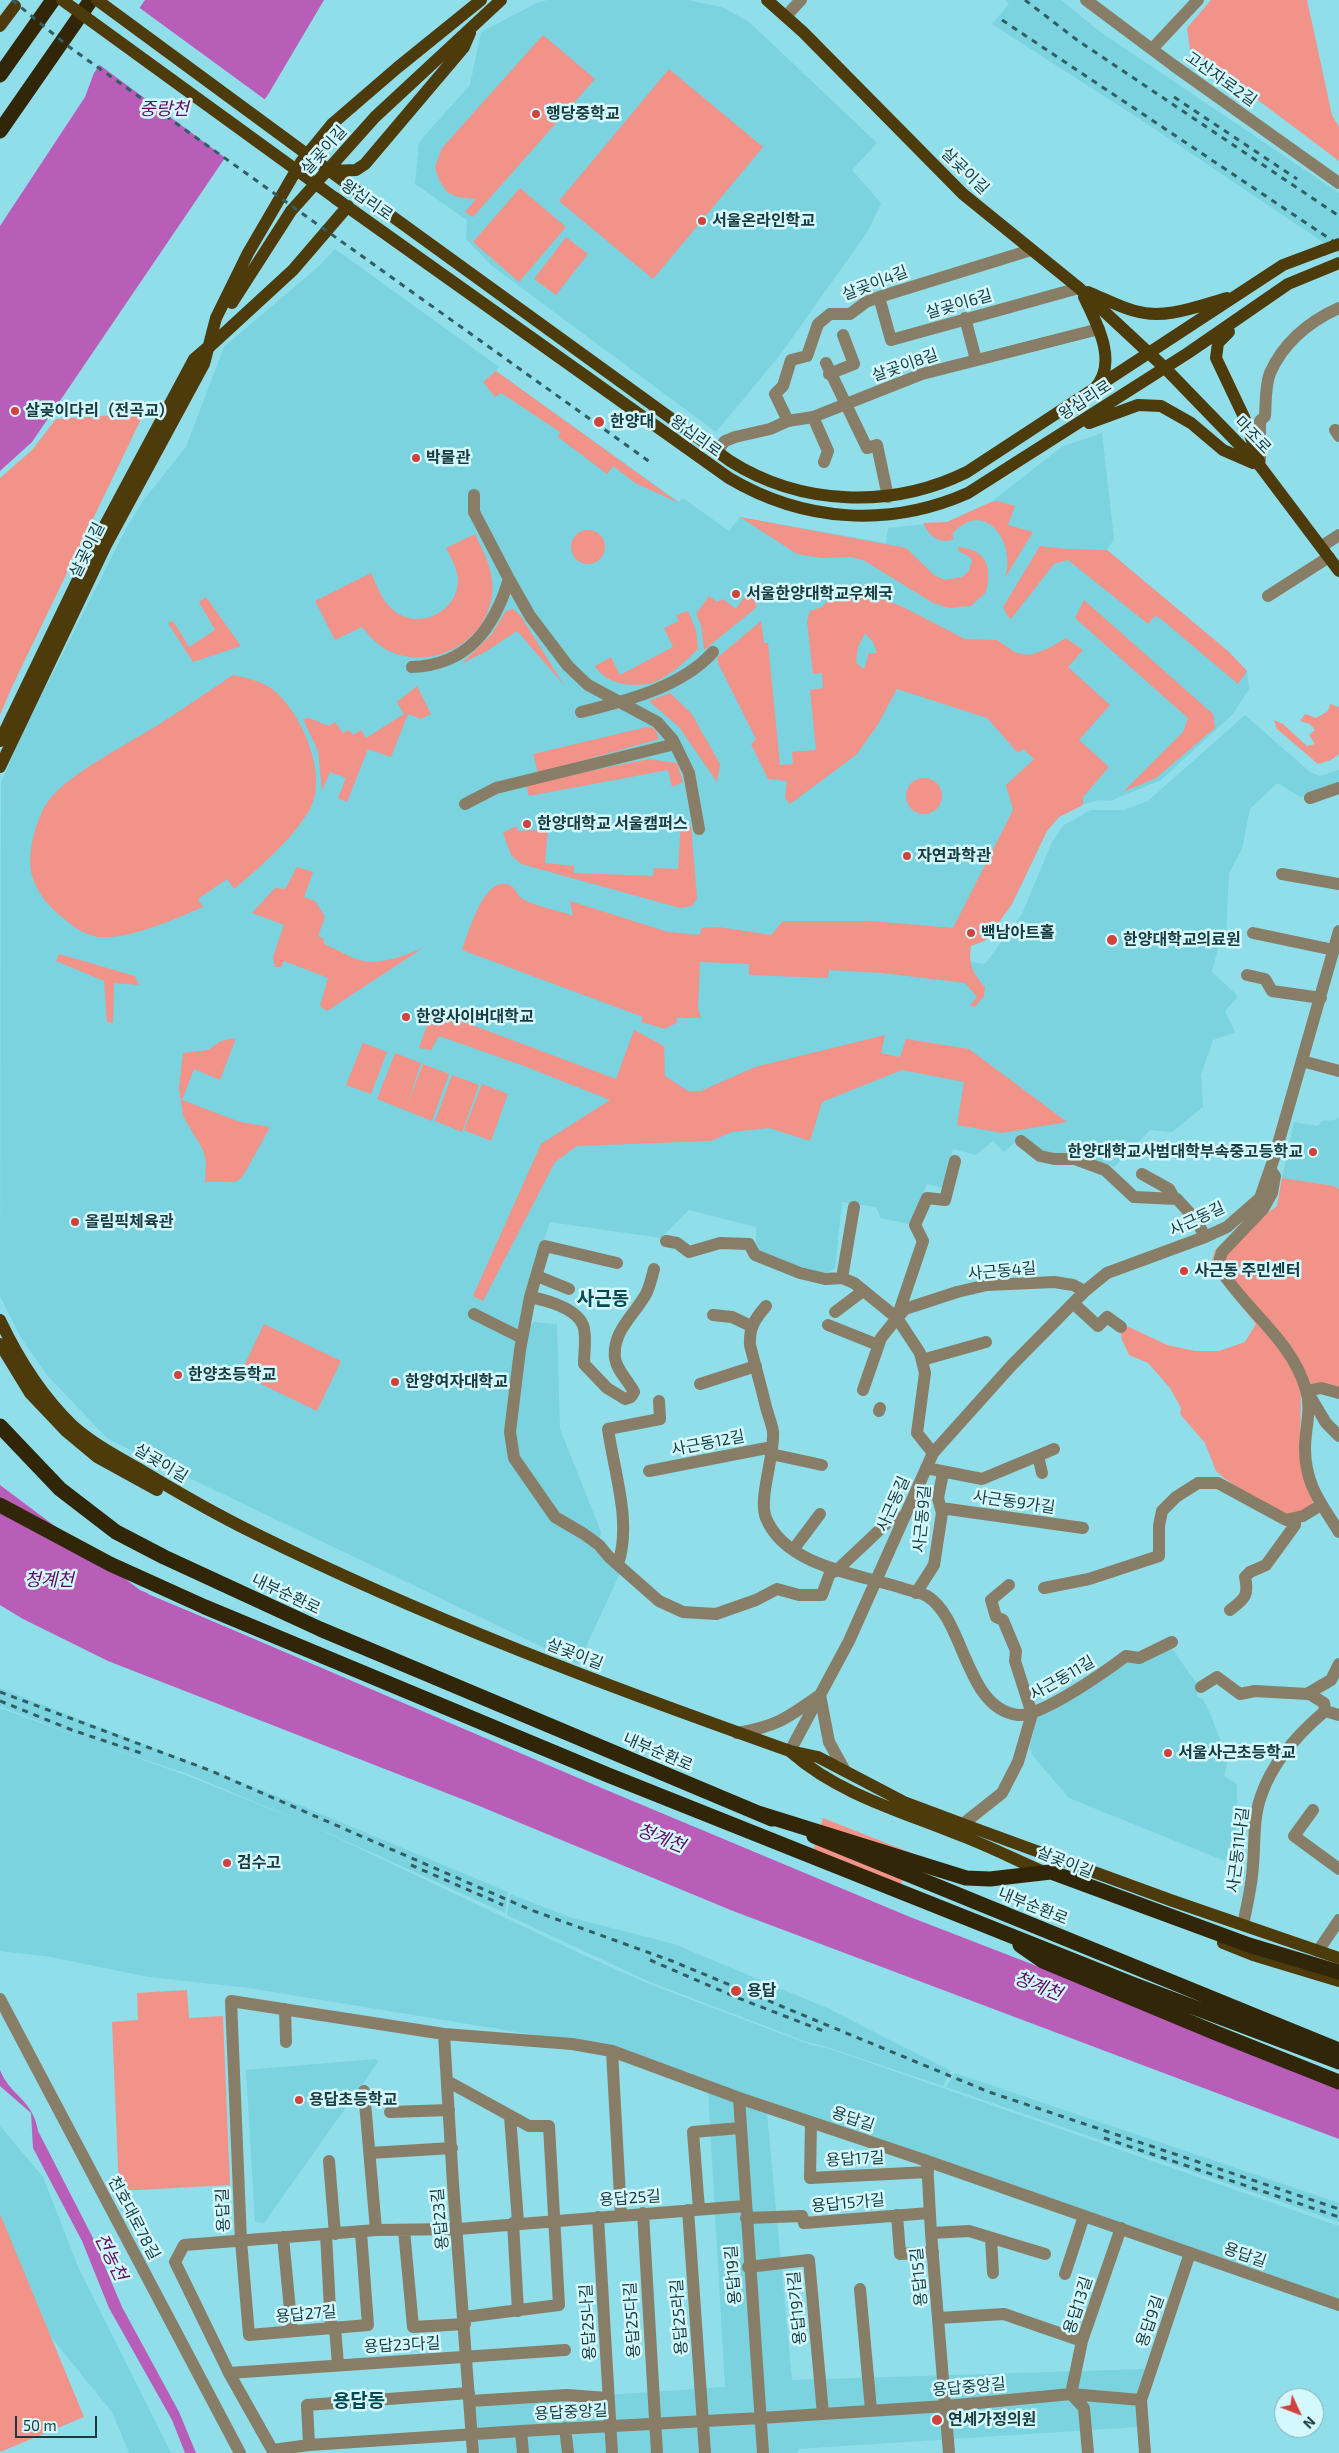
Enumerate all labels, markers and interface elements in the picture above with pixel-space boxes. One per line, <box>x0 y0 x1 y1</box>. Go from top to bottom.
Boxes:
street label: 고산자로2길 <box>1182 47 1260 111</box>
water label: 중랑천 <box>139 98 189 120</box>
place label: 행당중학교 <box>546 104 620 124</box>
marker: 행당중학교 <box>530 108 542 120</box>
street label: 살곶이길 <box>297 122 351 178</box>
street label: 살곶이길 <box>937 144 993 198</box>
street label: 왕십리로 <box>337 175 397 225</box>
place label: 서울온라인학교 <box>712 211 815 231</box>
marker: 서울온라인학교 <box>696 215 708 227</box>
street label: 살곶이4길 <box>839 262 911 304</box>
street label: 살곶이6길 <box>924 285 994 323</box>
street label: 살곶이8길 <box>869 345 941 385</box>
street label: 왕십리로 <box>1055 376 1115 424</box>
place label: 살곶이다리（전곡교） <box>25 401 175 421</box>
marker: 살곶이다리（전곡교） <box>9 405 21 417</box>
street label: 왕십리로 <box>667 411 725 461</box>
place label: 한양대 <box>610 412 654 432</box>
street label: 마조로 <box>1231 412 1275 458</box>
marker: 한양대 <box>592 415 606 429</box>
place label: 박물관 <box>426 448 470 468</box>
marker: 박물관 <box>410 452 422 464</box>
street label: 살곶이길 <box>65 519 109 581</box>
place label: 서울한양대학교우체국 <box>746 584 893 604</box>
marker: 서울한양대학교우체국 <box>730 588 742 600</box>
place label: 한양대학교 서울캠퍼스 <box>537 814 688 834</box>
marker: 한양대학교 서울캠퍼스 <box>521 818 533 830</box>
place label: 자연과학관 <box>917 846 991 866</box>
marker: 자연과학관 <box>901 850 913 862</box>
place label: 백남아트홀 <box>981 923 1055 943</box>
marker: 백남아트홀 <box>965 927 977 939</box>
place label: 한양대학교의료원 <box>1123 930 1241 950</box>
marker: 한양대학교의료원 <box>1105 933 1119 947</box>
place label: 한양사이버대학교 <box>416 1007 534 1027</box>
marker: 한양사이버대학교 <box>400 1011 412 1023</box>
place label: 한양대학교사범대학부속중고등학교 <box>1067 1142 1303 1162</box>
marker: 한양대학교사범대학부속중고등학교 <box>1307 1146 1319 1158</box>
street label: 사근동길 <box>1166 1198 1228 1240</box>
place label: 올림픽체육관 <box>85 1212 173 1232</box>
marker: 올림픽체육관 <box>69 1216 81 1228</box>
street label: 사근동4길 <box>967 1258 1037 1284</box>
place label: 사근동 주민센터 <box>1194 1261 1300 1281</box>
marker: 사근동 주민센터 <box>1178 1265 1190 1277</box>
district label: 사근동 <box>577 1288 629 1310</box>
place label: 한양초등학교 <box>188 1365 276 1385</box>
marker: 한양초등학교 <box>172 1369 184 1381</box>
place label: 한양여자대학교 <box>405 1372 508 1392</box>
marker: 한양여자대학교 <box>389 1376 401 1388</box>
street label: 사근동12길 <box>670 1426 746 1460</box>
street label: 살곶이길 <box>131 1440 191 1486</box>
street label: 사근동길 <box>872 1473 914 1535</box>
street label: 사근동9길 <box>909 1484 935 1554</box>
street label: 사근동9가길 <box>972 1487 1056 1517</box>
water label: 청계천 <box>24 1569 74 1591</box>
street label: 내부순환로 <box>249 1570 323 1618</box>
street label: 살곶이길 <box>544 1634 606 1674</box>
street label: 사근동11길 <box>1026 1652 1098 1704</box>
street label: 내부순환로 <box>620 1729 696 1775</box>
place label: 서울사근초등학교 <box>1178 1743 1296 1763</box>
marker: 서울사근초등학교 <box>1162 1747 1174 1759</box>
street label: 사근동11나길 <box>1223 1806 1253 1894</box>
water label: 청계천 <box>634 1819 688 1857</box>
street label: 살곶이길 <box>1034 1842 1096 1882</box>
place label: 검수고 <box>237 1853 281 1873</box>
marker: 검수고 <box>221 1857 233 1869</box>
street label: 내부순환로 <box>995 1883 1071 1929</box>
water label: 청계천 <box>1011 1967 1065 2005</box>
place label: 용답 <box>747 1981 776 2001</box>
marker: 용답 <box>729 1984 743 1998</box>
place label: 용답초등학교 <box>309 2090 397 2110</box>
marker: 용답초등학교 <box>293 2094 305 2106</box>
street label: 용답길 <box>829 2103 877 2135</box>
street label: 용답17길 <box>825 2148 885 2170</box>
street label: 천호대로78길 <box>104 2173 164 2263</box>
street label: 용답25길 <box>599 2186 661 2210</box>
street label: 용답23길 <box>428 2187 452 2251</box>
street label: 용답길 <box>213 2188 233 2232</box>
street label: 용답15가길 <box>810 2190 886 2216</box>
water label: 전농천 <box>90 2230 132 2284</box>
street label: 용답길 <box>1221 2239 1269 2271</box>
street label: 용답19길 <box>721 2245 745 2305</box>
street label: 용답15길 <box>907 2247 931 2307</box>
street label: 용답19가길 <box>784 2270 810 2346</box>
street label: 용답13길 <box>1060 2274 1096 2336</box>
street label: 용답25라길 <box>667 2278 691 2356</box>
street label: 용답25다길 <box>620 2281 644 2359</box>
street label: 용답25나길 <box>576 2283 600 2361</box>
street label: 용답9길 <box>1132 2293 1168 2349</box>
street label: 용답27길 <box>275 2302 337 2326</box>
street label: 용답23다길 <box>363 2333 441 2357</box>
street label: 용답중앙길 <box>932 2374 1006 2400</box>
north arrow <box>1274 2388 1324 2438</box>
district label: 용답동 <box>333 2390 385 2412</box>
street label: 용답중앙길 <box>534 2400 608 2424</box>
scale bar <box>18 2406 100 2438</box>
place label: 연세가정의원 <box>948 2410 1036 2430</box>
marker: 연세가정의원 <box>930 2413 944 2427</box>
text: N <box>1300 2413 1319 2432</box>
text: 50 m <box>23 2416 57 2434</box>

